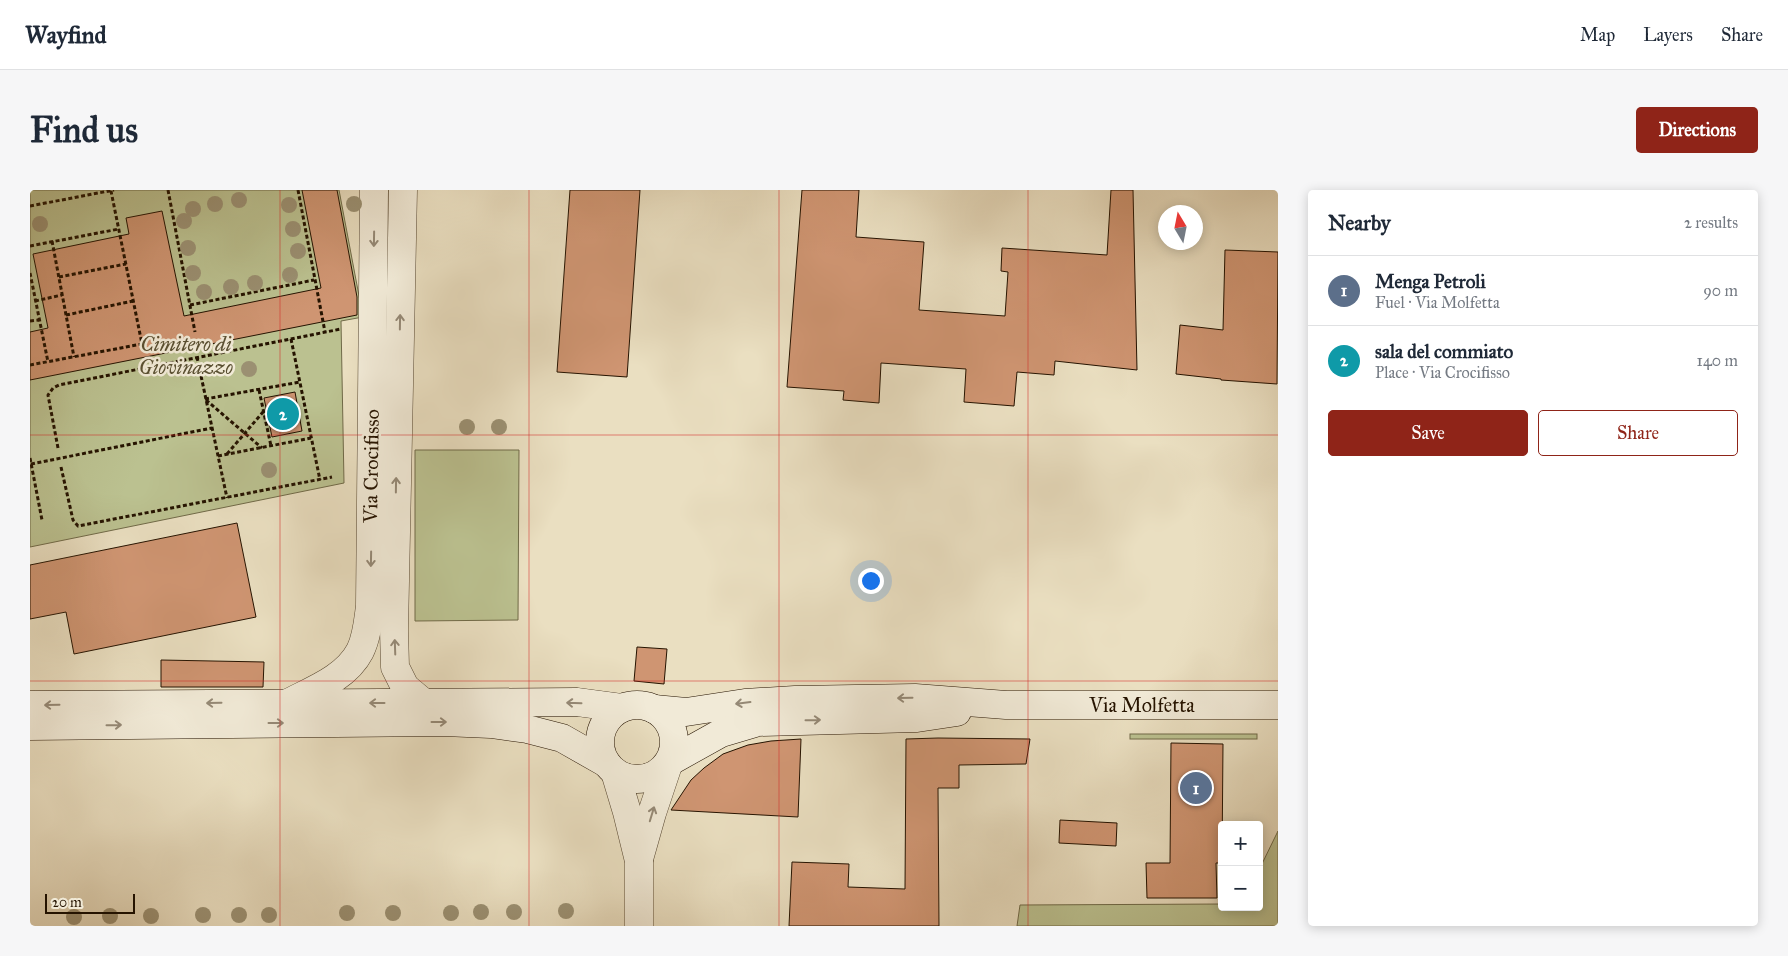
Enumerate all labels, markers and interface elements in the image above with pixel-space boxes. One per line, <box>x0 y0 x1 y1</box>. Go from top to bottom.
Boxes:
text: Wayfind <box>25 20 107 50</box>
text: Map <box>1580 24 1615 46</box>
text: Layers <box>1643 24 1693 46</box>
text: Share <box>1721 24 1763 46</box>
button: Directions <box>1636 107 1758 153</box>
text: Find us <box>30 109 138 152</box>
north arrow <box>1158 205 1203 250</box>
text: Nearby <box>1328 210 1391 236</box>
text: 2 results <box>1684 213 1738 232</box>
one-way arrow <box>369 230 379 246</box>
text: Menga Petroli <box>1375 270 1486 293</box>
text: 1 <box>1341 281 1347 300</box>
text: 90 m <box>1703 281 1738 300</box>
text: Fuel · Via Molfetta <box>1375 293 1500 312</box>
one-way arrow <box>395 315 405 331</box>
park label: Cimitero di Giovinazzo <box>139 332 234 379</box>
text: sala del commiato <box>1375 340 1513 363</box>
text: 2 <box>1340 351 1348 370</box>
text: 140 m <box>1697 351 1738 370</box>
text: Place · Via Crocifisso <box>1375 363 1510 382</box>
pin: 2 <box>267 395 299 433</box>
street label: Via Crocifisso <box>358 409 384 524</box>
button: Save <box>1328 410 1528 456</box>
button: Share <box>1538 410 1738 456</box>
one-way arrow <box>392 477 401 493</box>
one-way arrow <box>366 550 375 566</box>
your location <box>858 568 884 594</box>
one-way arrow <box>390 640 399 656</box>
one-way arrow <box>897 693 914 703</box>
street label: Via Molfetta <box>1088 693 1195 717</box>
one-way arrow <box>206 698 222 708</box>
one-way arrow <box>369 698 385 708</box>
one-way arrow <box>566 698 582 707</box>
one-way arrow <box>735 698 751 708</box>
one-way arrow <box>44 700 60 710</box>
one-way arrow <box>805 716 821 725</box>
one-way arrow <box>430 717 446 727</box>
one-way arrow <box>268 718 284 728</box>
one-way arrow <box>105 720 121 730</box>
pin: 1 <box>1180 769 1212 807</box>
one-way arrow <box>648 806 658 822</box>
map controls <box>1218 821 1263 911</box>
button: + <box>1218 821 1263 866</box>
button: − <box>1218 866 1263 911</box>
scale bar <box>45 891 135 914</box>
text: 20 m <box>52 894 82 911</box>

